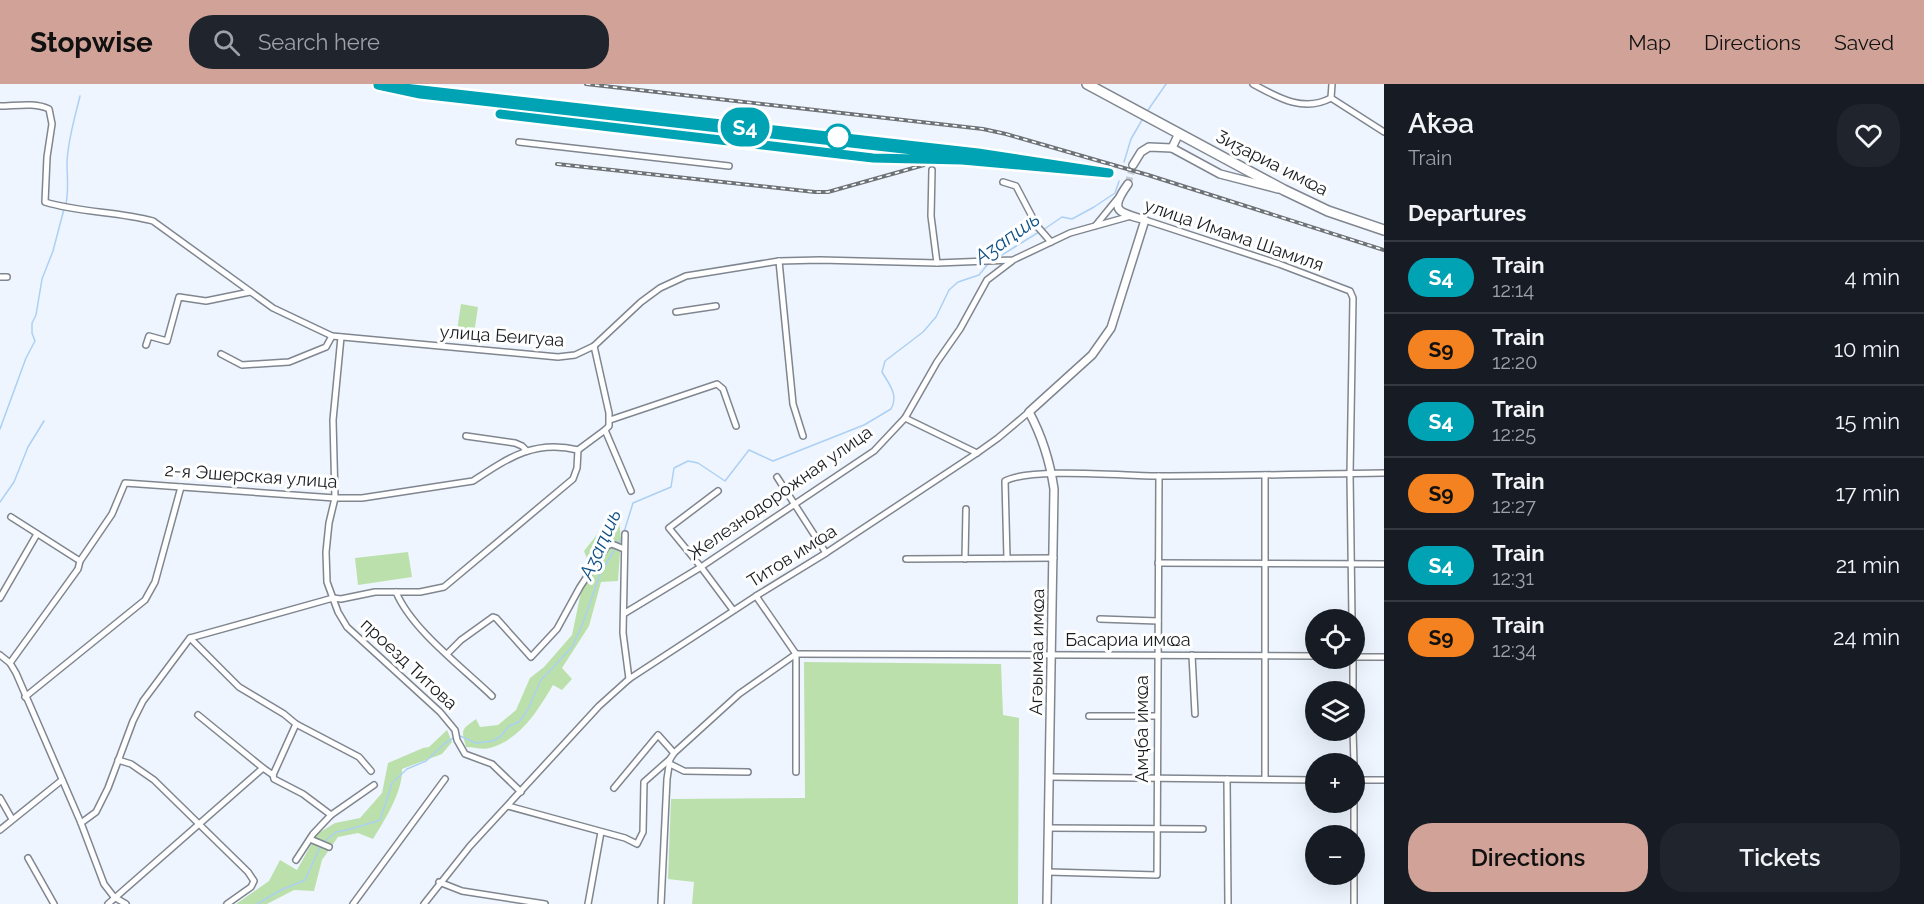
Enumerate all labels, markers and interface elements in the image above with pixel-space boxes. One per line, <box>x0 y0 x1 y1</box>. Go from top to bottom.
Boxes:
search box <box>189 15 609 69</box>
text: Stopwise <box>30 26 153 59</box>
icon: search <box>210 26 243 59</box>
text: Search here <box>258 29 380 55</box>
text: Map <box>1628 30 1671 55</box>
text: Directions <box>1704 30 1801 55</box>
text: Saved <box>1834 30 1894 55</box>
button: heart <box>1837 104 1900 167</box>
text: Аҟəа <box>1408 107 1474 140</box>
line badge: S4 <box>718 108 772 147</box>
text: S4 <box>733 115 757 140</box>
unlabelled marker <box>825 124 851 150</box>
street label: Ӡиӡариа имҩа <box>1213 125 1332 200</box>
text: Train <box>1408 146 1452 170</box>
street label: улица Имама Шамиля <box>1142 194 1327 275</box>
text: Departures <box>1408 200 1526 226</box>
water label: Аӡаԥшь <box>969 207 1044 270</box>
text: Train <box>1492 252 1545 278</box>
text: 4 min <box>1845 264 1900 290</box>
text: S4 <box>1429 265 1453 290</box>
text: 12:14 <box>1492 278 1534 302</box>
street label: улица Беигуаа <box>439 321 565 350</box>
text: Train <box>1492 324 1545 350</box>
text: 10 min <box>1834 336 1900 362</box>
text: S9 <box>1428 337 1454 362</box>
text: 12:20 <box>1492 350 1537 374</box>
text: Train <box>1492 396 1545 422</box>
text: 15 min <box>1835 408 1900 434</box>
text: S4 <box>1429 409 1453 434</box>
street label: Железнодорожная улица <box>684 421 876 564</box>
text: 12:25 <box>1492 422 1536 446</box>
street label: 2-я Эшерская улица <box>164 459 338 492</box>
text: Train <box>1492 468 1545 494</box>
text: 17 min <box>1835 480 1900 506</box>
text: S9 <box>1428 481 1454 506</box>
text: 12:27 <box>1492 494 1536 518</box>
water label: Аӡаԥшь <box>573 505 626 584</box>
street label: Титов имҩа <box>743 520 840 591</box>
text: Train <box>1492 540 1545 566</box>
text: 21 min <box>1836 552 1900 578</box>
text: S4 <box>1429 553 1453 578</box>
text: 12:31 <box>1492 566 1534 590</box>
street label: Агәымаа имҩа <box>1025 588 1048 716</box>
map controls <box>1305 609 1365 885</box>
button: locate <box>1305 609 1365 669</box>
text: Train <box>1492 612 1545 638</box>
street label: проезд Титова <box>357 614 462 714</box>
text: 24 min <box>1833 624 1900 650</box>
text: S9 <box>1428 625 1454 650</box>
street label: Басариа имҩа <box>1065 629 1191 650</box>
text: 12:34 <box>1492 638 1536 662</box>
street label: Амҷба имҩа <box>1131 675 1152 783</box>
button: layers <box>1305 681 1365 741</box>
button: + <box>1305 753 1365 813</box>
button: Directions <box>1408 823 1648 892</box>
button: Tickets <box>1660 823 1900 892</box>
button: − <box>1305 825 1365 885</box>

